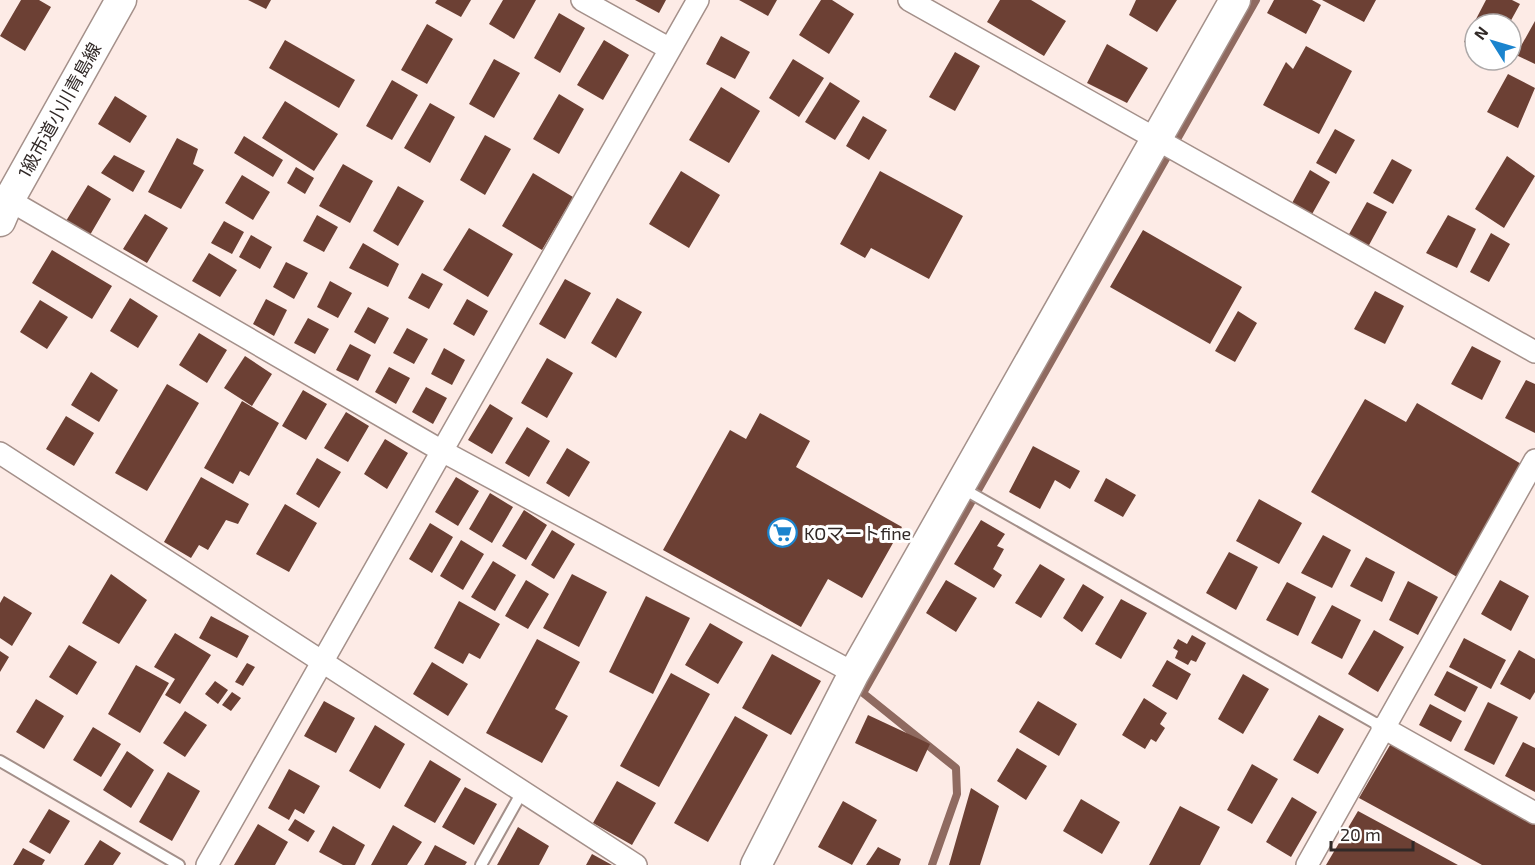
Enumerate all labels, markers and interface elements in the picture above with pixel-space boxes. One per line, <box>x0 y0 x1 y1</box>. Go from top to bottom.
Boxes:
north arrow <box>1463 12 1523 72</box>
text: N <box>1470 22 1492 43</box>
street label: 1級市道小川青島線 <box>13 39 105 181</box>
supermarket icon: KOマートfine <box>767 517 799 549</box>
place label: KOマートfine <box>804 522 911 544</box>
scale bar <box>1331 814 1414 852</box>
text: 20 m <box>1340 823 1381 845</box>

